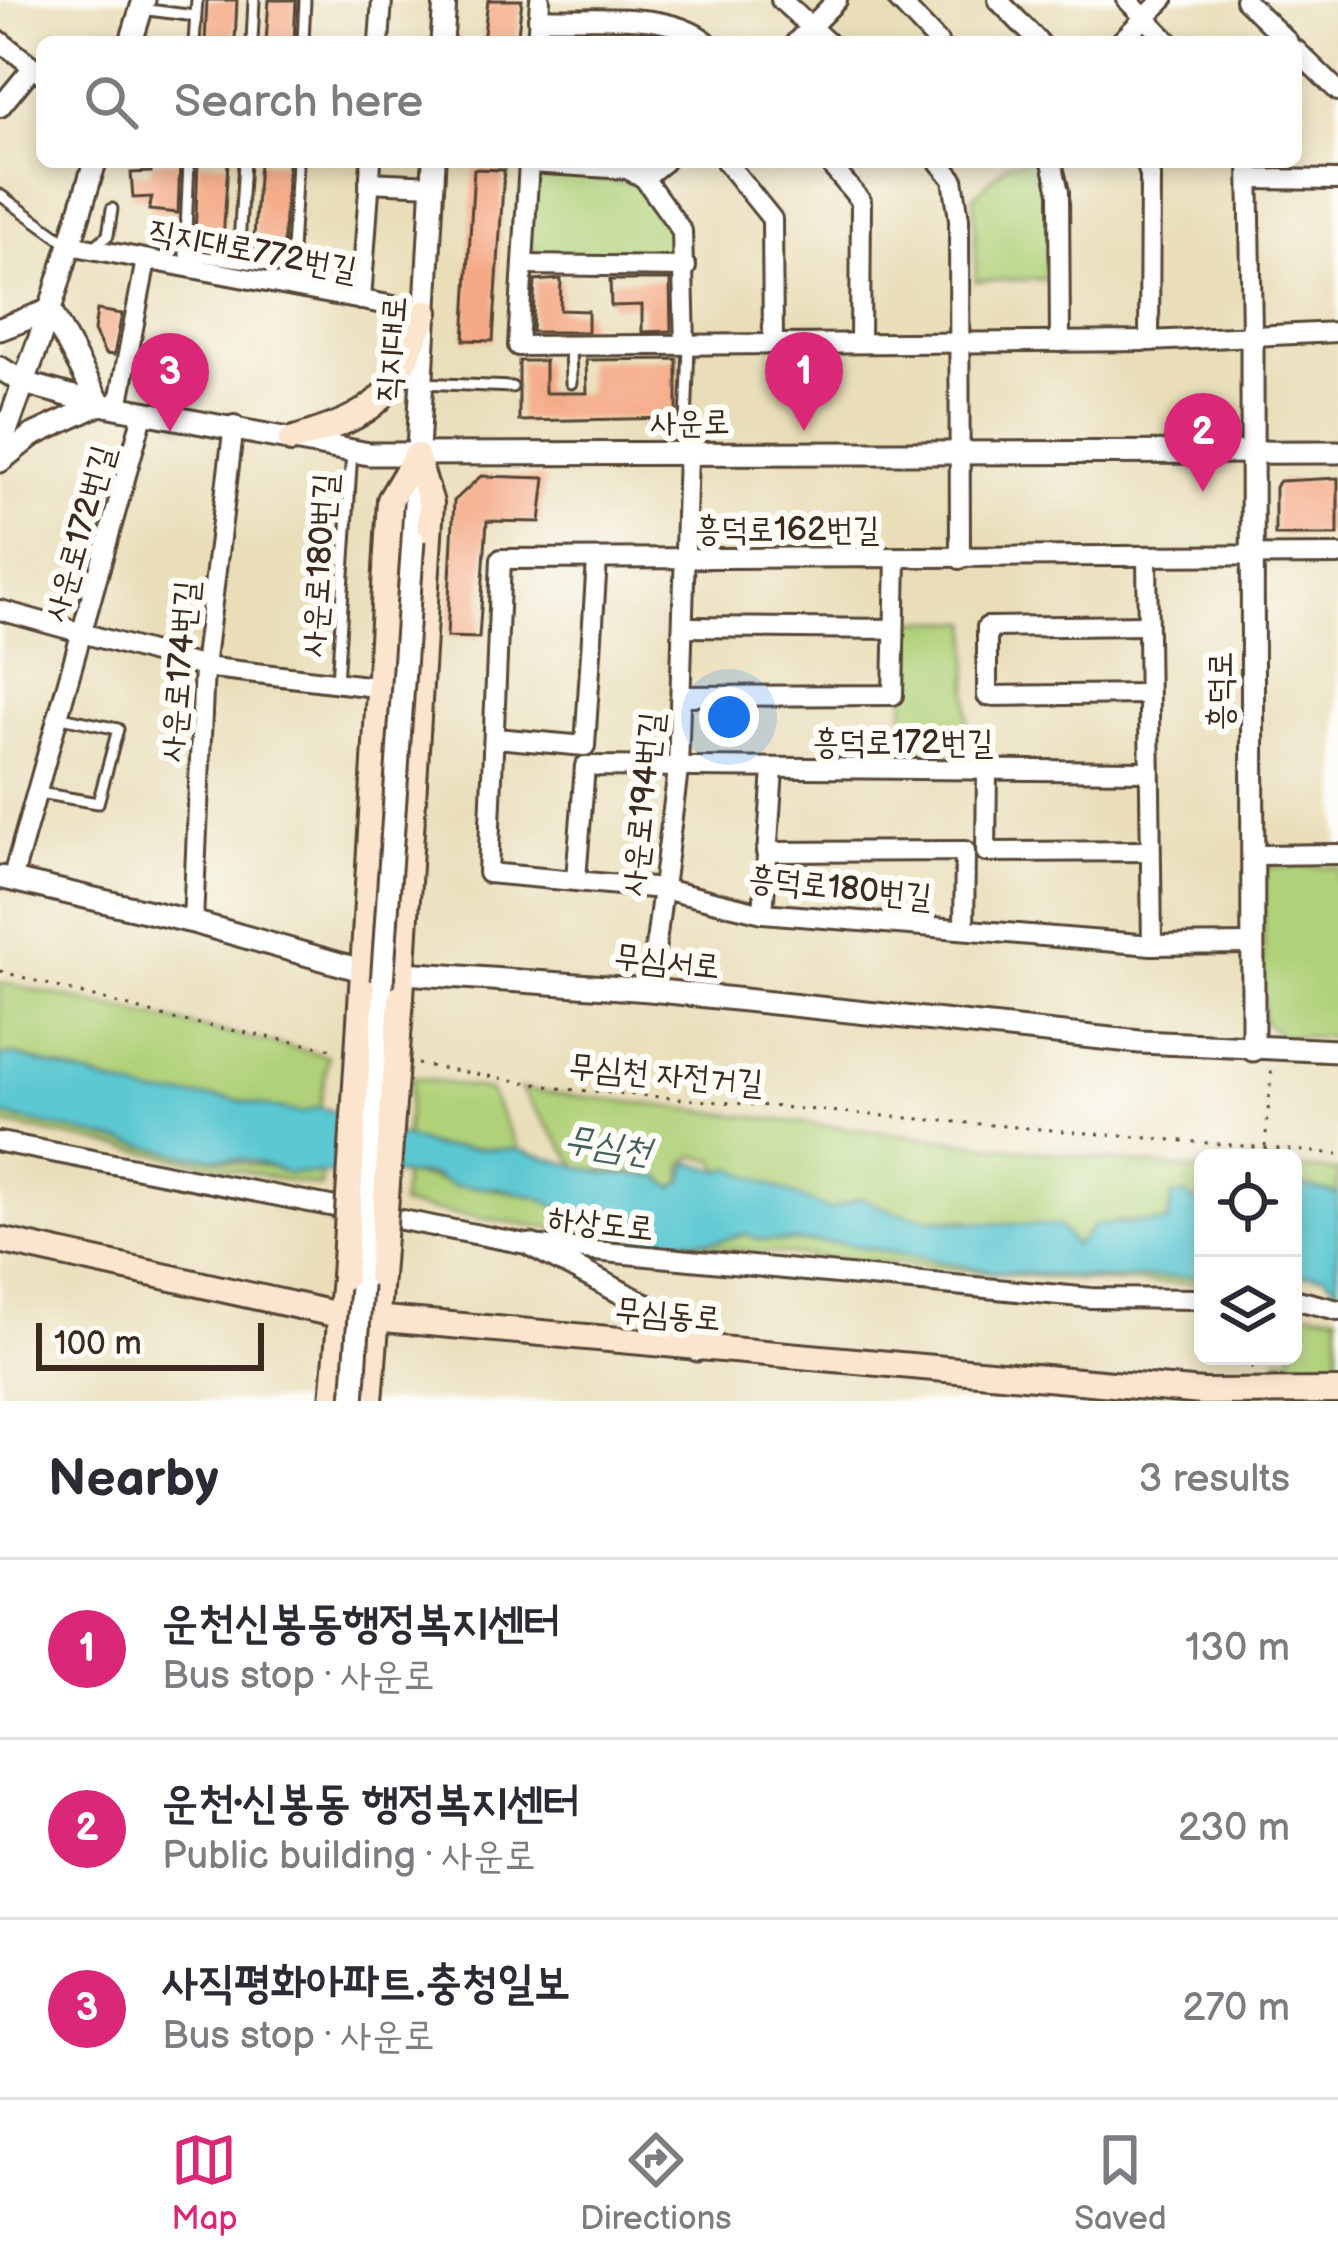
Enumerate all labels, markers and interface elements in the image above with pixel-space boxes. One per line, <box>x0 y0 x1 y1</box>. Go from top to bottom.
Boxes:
search box <box>36 36 1302 168</box>
icon: search <box>78 69 144 135</box>
text: Search here <box>174 75 423 130</box>
street label: 직지대로772번길 <box>145 211 360 291</box>
street label: 직지대로 <box>368 295 416 404</box>
pin: 1 <box>765 332 843 431</box>
pin: 3 <box>131 333 209 432</box>
pin: 2 <box>1164 393 1242 492</box>
street label: 사운로 <box>650 402 730 444</box>
street label: 사운로172번길 <box>36 441 124 626</box>
street label: 사운로180번길 <box>294 472 346 658</box>
street label: 흥덕로162번길 <box>694 510 880 550</box>
street label: 사운로174번길 <box>152 579 208 764</box>
street label: 흥덕로 <box>1201 651 1241 731</box>
your location <box>699 687 759 747</box>
street label: 사운로194번길 <box>613 710 673 898</box>
street label: 흥덕로172번길 <box>812 723 994 763</box>
street label: 흥덕로180번길 <box>746 858 933 918</box>
street label: 무심서로 <box>612 937 722 987</box>
street label: 무심천 자전거길 <box>567 1047 765 1103</box>
water label: 무심천 <box>561 1118 657 1175</box>
map controls <box>1194 1149 1302 1365</box>
button: locate <box>1194 1149 1302 1257</box>
street label: 하상도로 <box>546 1199 656 1249</box>
button: layers <box>1194 1257 1302 1365</box>
street label: 무심동로 <box>613 1290 722 1340</box>
scale bar <box>36 1317 264 1370</box>
text: 100 m <box>54 1324 142 1364</box>
text: Nearby <box>48 1449 219 1510</box>
text: 3 results <box>1138 1456 1290 1503</box>
text: 운천신봉동행정복지센터 <box>162 1596 560 1651</box>
text: 1 <box>79 1625 95 1672</box>
text: 130 m <box>1185 1625 1290 1672</box>
text: Bus stop · 사운로 <box>162 1653 435 1700</box>
text: 운천·신봉동 행정복지센터 <box>162 1776 580 1831</box>
text: 2 <box>75 1805 99 1852</box>
text: 230 m <box>1178 1805 1290 1852</box>
text: Public building · 사운로 <box>162 1833 536 1880</box>
text: 사직평화아파트.충청일보 <box>162 1956 570 2011</box>
text: 3 <box>76 1985 98 2032</box>
text: 270 m <box>1182 1985 1290 2032</box>
text: Bus stop · 사운로 <box>162 2013 435 2060</box>
tab: Map <box>171 2127 238 2239</box>
tab: Directions <box>580 2127 732 2239</box>
tab: Saved <box>1074 2127 1167 2239</box>

